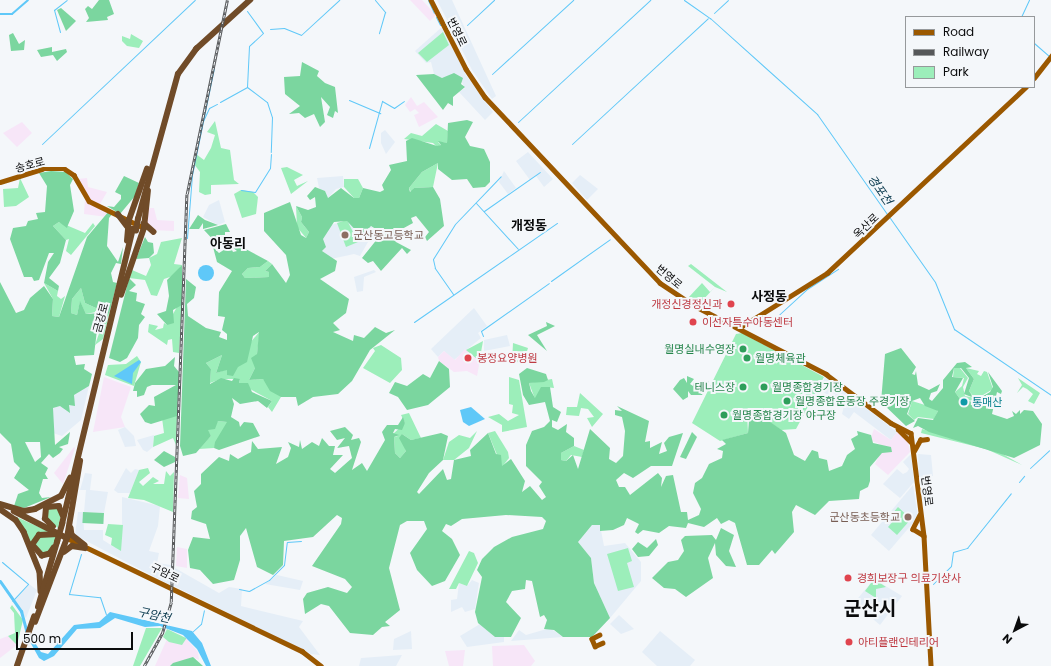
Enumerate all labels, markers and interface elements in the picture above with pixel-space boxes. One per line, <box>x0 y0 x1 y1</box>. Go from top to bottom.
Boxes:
street label: 번영로 <box>444 15 470 49</box>
legend <box>905 16 1035 88</box>
text: Road <box>943 23 974 40</box>
text: Railway <box>943 43 989 60</box>
text: Park <box>943 63 969 80</box>
street label: 송호로 <box>14 155 46 175</box>
water label: 경포천 <box>865 172 895 208</box>
street label: 옥산로 <box>850 211 882 241</box>
district label: 개정동 <box>511 218 547 234</box>
place label: 군산동고등학교 <box>353 228 424 242</box>
marker: 군산동고등학교 <box>340 230 350 240</box>
district label: 아동리 <box>210 236 246 252</box>
street label: 번영로 <box>653 262 685 292</box>
district label: 사정동 <box>751 289 787 305</box>
place label: 개정신경정신과 <box>651 297 722 311</box>
marker: 개정신경정신과 <box>725 298 737 310</box>
street label: 금강로 <box>91 302 111 334</box>
place label: 이선자특수아동센터 <box>702 315 793 329</box>
marker: 이선자특수아동센터 <box>687 316 699 328</box>
place label: 월명실내수영장 <box>664 342 735 356</box>
marker: 월명실내수영장 <box>738 344 748 354</box>
place label: 봉정요양병원 <box>477 351 538 365</box>
place label: 월명체육관 <box>755 351 806 365</box>
marker: 봉정요양병원 <box>462 352 474 364</box>
marker: 월명체육관 <box>742 353 752 363</box>
place label: 테니스장 <box>695 380 735 394</box>
place label: 월명종합경기장 <box>772 380 843 394</box>
marker: 테니스장 <box>738 382 748 392</box>
marker: 월명종합경기장 <box>759 382 769 392</box>
place label: 월명종합운동장 주경기장 <box>795 394 909 408</box>
place label: 통매산 <box>972 395 1002 409</box>
marker: 월명종합운동장 주경기장 <box>782 396 792 406</box>
marker: 통매산 <box>959 397 969 407</box>
place label: 월명종합경기장 야구장 <box>732 408 836 422</box>
marker: 월명종합경기장 야구장 <box>719 410 729 420</box>
street label: 번영로 <box>919 475 935 507</box>
place label: 군산동초등학교 <box>829 510 900 524</box>
marker: 군산동초등학교 <box>903 512 913 522</box>
street label: 구암로 <box>148 560 182 586</box>
place label: 경희보장구 의료기상사 <box>857 571 961 585</box>
marker: 경희보장구 의료기상사 <box>842 572 854 584</box>
district label: 군산시 <box>844 598 896 620</box>
water label: 구암천 <box>136 604 172 626</box>
north arrow <box>995 610 1035 650</box>
scale bar <box>18 624 135 650</box>
text: 500 m <box>23 630 61 647</box>
text: N <box>999 630 1016 648</box>
place label: 아티플랜인테리어 <box>858 635 939 649</box>
marker: 아티플랜인테리어 <box>843 636 855 648</box>

